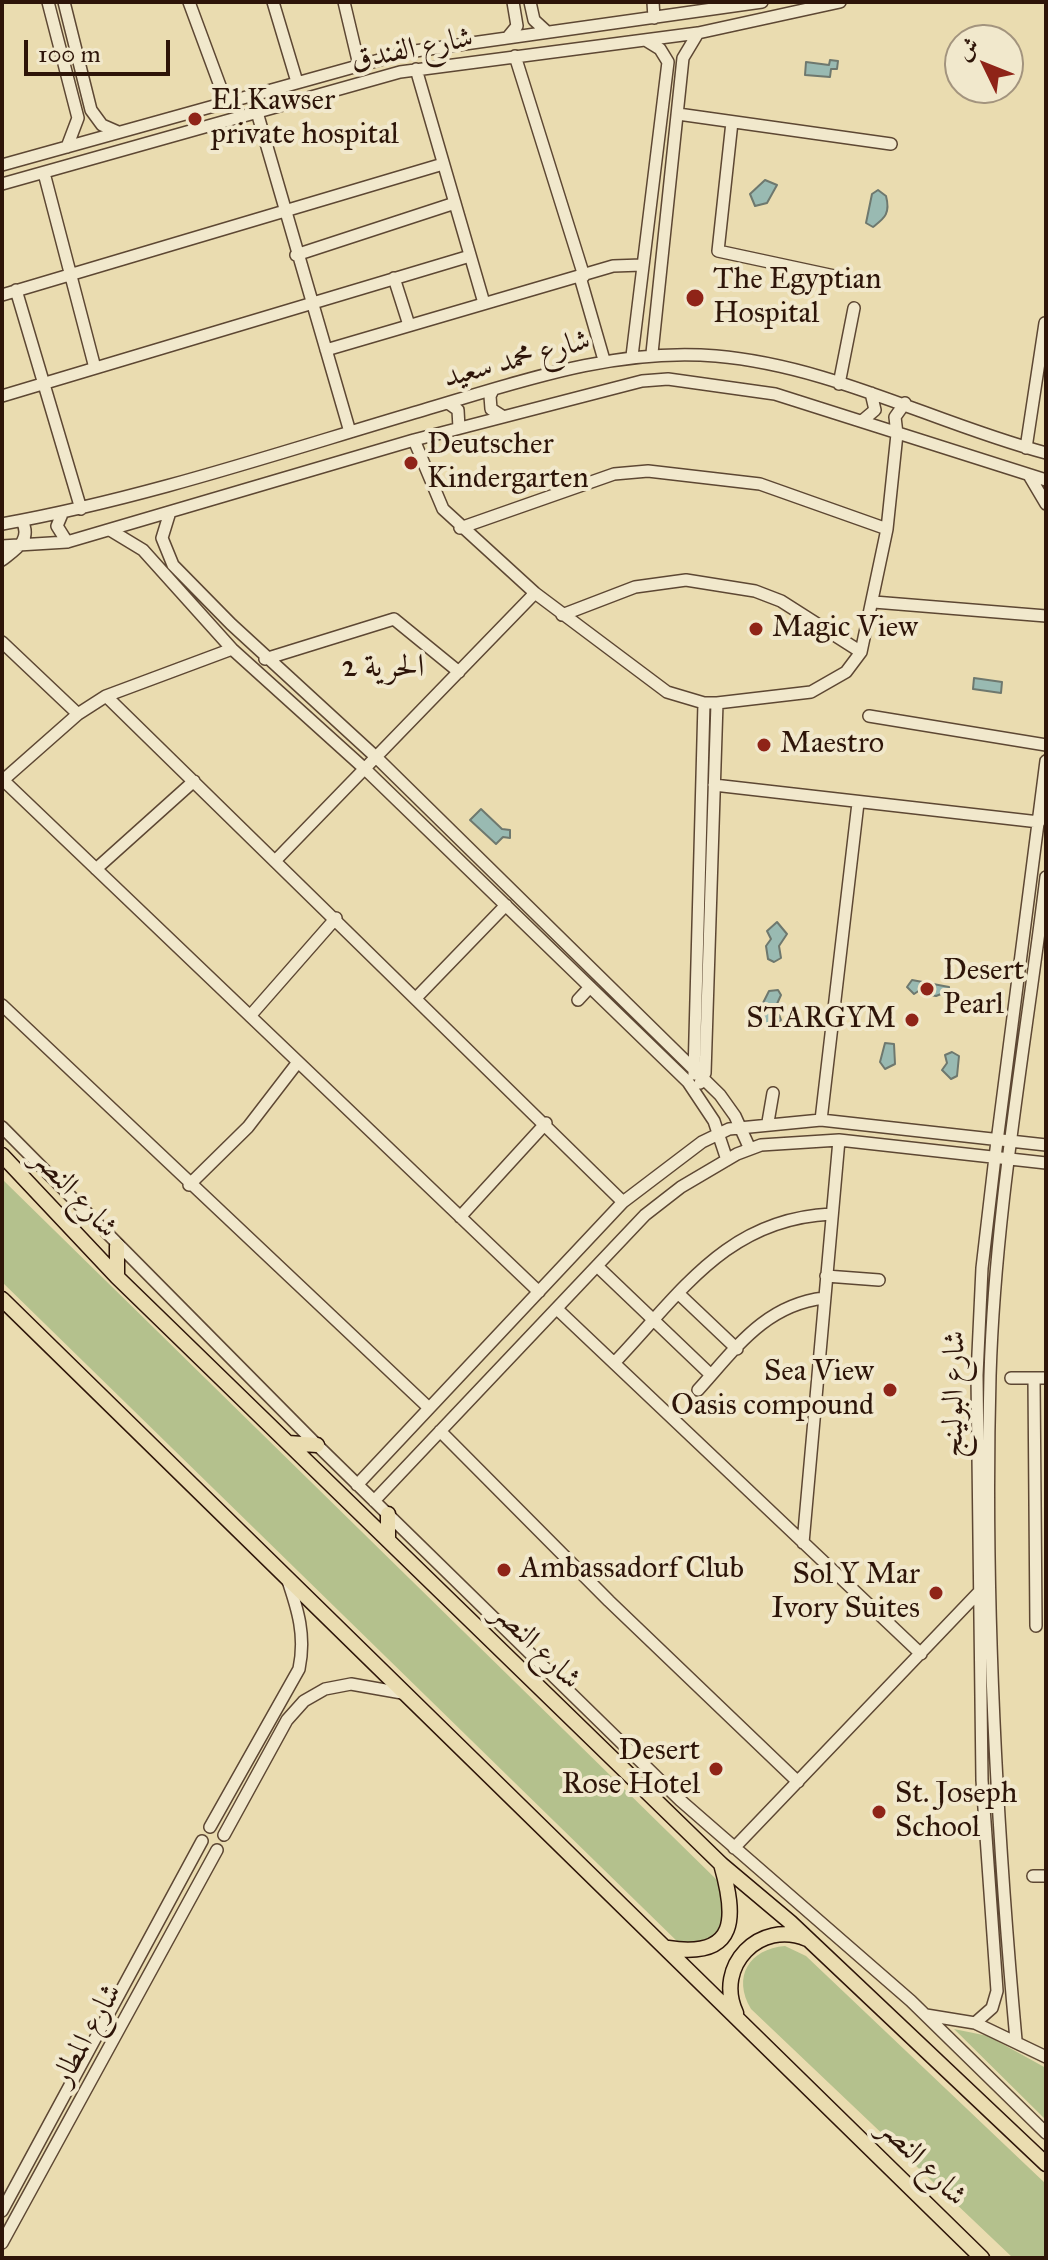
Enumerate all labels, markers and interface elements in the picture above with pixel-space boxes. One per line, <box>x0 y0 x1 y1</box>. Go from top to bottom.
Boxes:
street label: شارع الفندق <box>348 21 476 79</box>
scale bar <box>28 24 174 74</box>
north arrow <box>944 24 1024 104</box>
text: ش <box>950 31 985 66</box>
text: 100 m <box>38 39 101 69</box>
place label: El Kawser private hospital <box>211 84 399 154</box>
marker: El Kawser private hospital <box>186 110 204 128</box>
place label: The Egyptian Hospital <box>713 263 881 334</box>
marker: The Egyptian Hospital <box>684 287 706 309</box>
street label: شارع محمد سعيد <box>440 323 594 397</box>
place label: Deutscher Kindergarten <box>427 428 589 498</box>
marker: Deutscher Kindergarten <box>402 454 420 472</box>
place label: Magic View <box>772 611 918 647</box>
marker: Magic View <box>747 620 765 638</box>
district label: الحرية 2 <box>342 649 424 687</box>
place label: Maestro <box>780 727 884 763</box>
marker: Maestro <box>755 736 773 754</box>
place label: Desert Pearl <box>943 954 1024 1024</box>
marker: Desert Pearl <box>918 980 936 998</box>
place label: STARGYM <box>746 1002 896 1038</box>
marker: STARGYM <box>903 1011 921 1029</box>
street label: شارع النصر <box>23 1142 125 1246</box>
street label: شارع البولينج <box>936 1330 974 1458</box>
place label: Sea View Oasis compound <box>671 1355 874 1426</box>
marker: Sea View Oasis compound <box>881 1381 899 1399</box>
place label: Ambassadorf Club <box>520 1552 744 1588</box>
place label: Sol Y Mar Ivory Suites <box>771 1558 920 1628</box>
marker: Ambassadorf Club <box>495 1561 513 1579</box>
marker: Sol Y Mar Ivory Suites <box>927 1584 945 1602</box>
street label: شارع النصر <box>484 1596 588 1698</box>
place label: Desert Rose Hotel <box>562 1734 700 1804</box>
marker: Desert Rose Hotel <box>707 1760 725 1778</box>
place label: St. Joseph School <box>895 1777 1017 1848</box>
marker: St. Joseph School <box>870 1803 888 1821</box>
street label: شارع المطار <box>45 1978 131 2092</box>
street label: شارع النصر <box>871 2112 973 2214</box>

